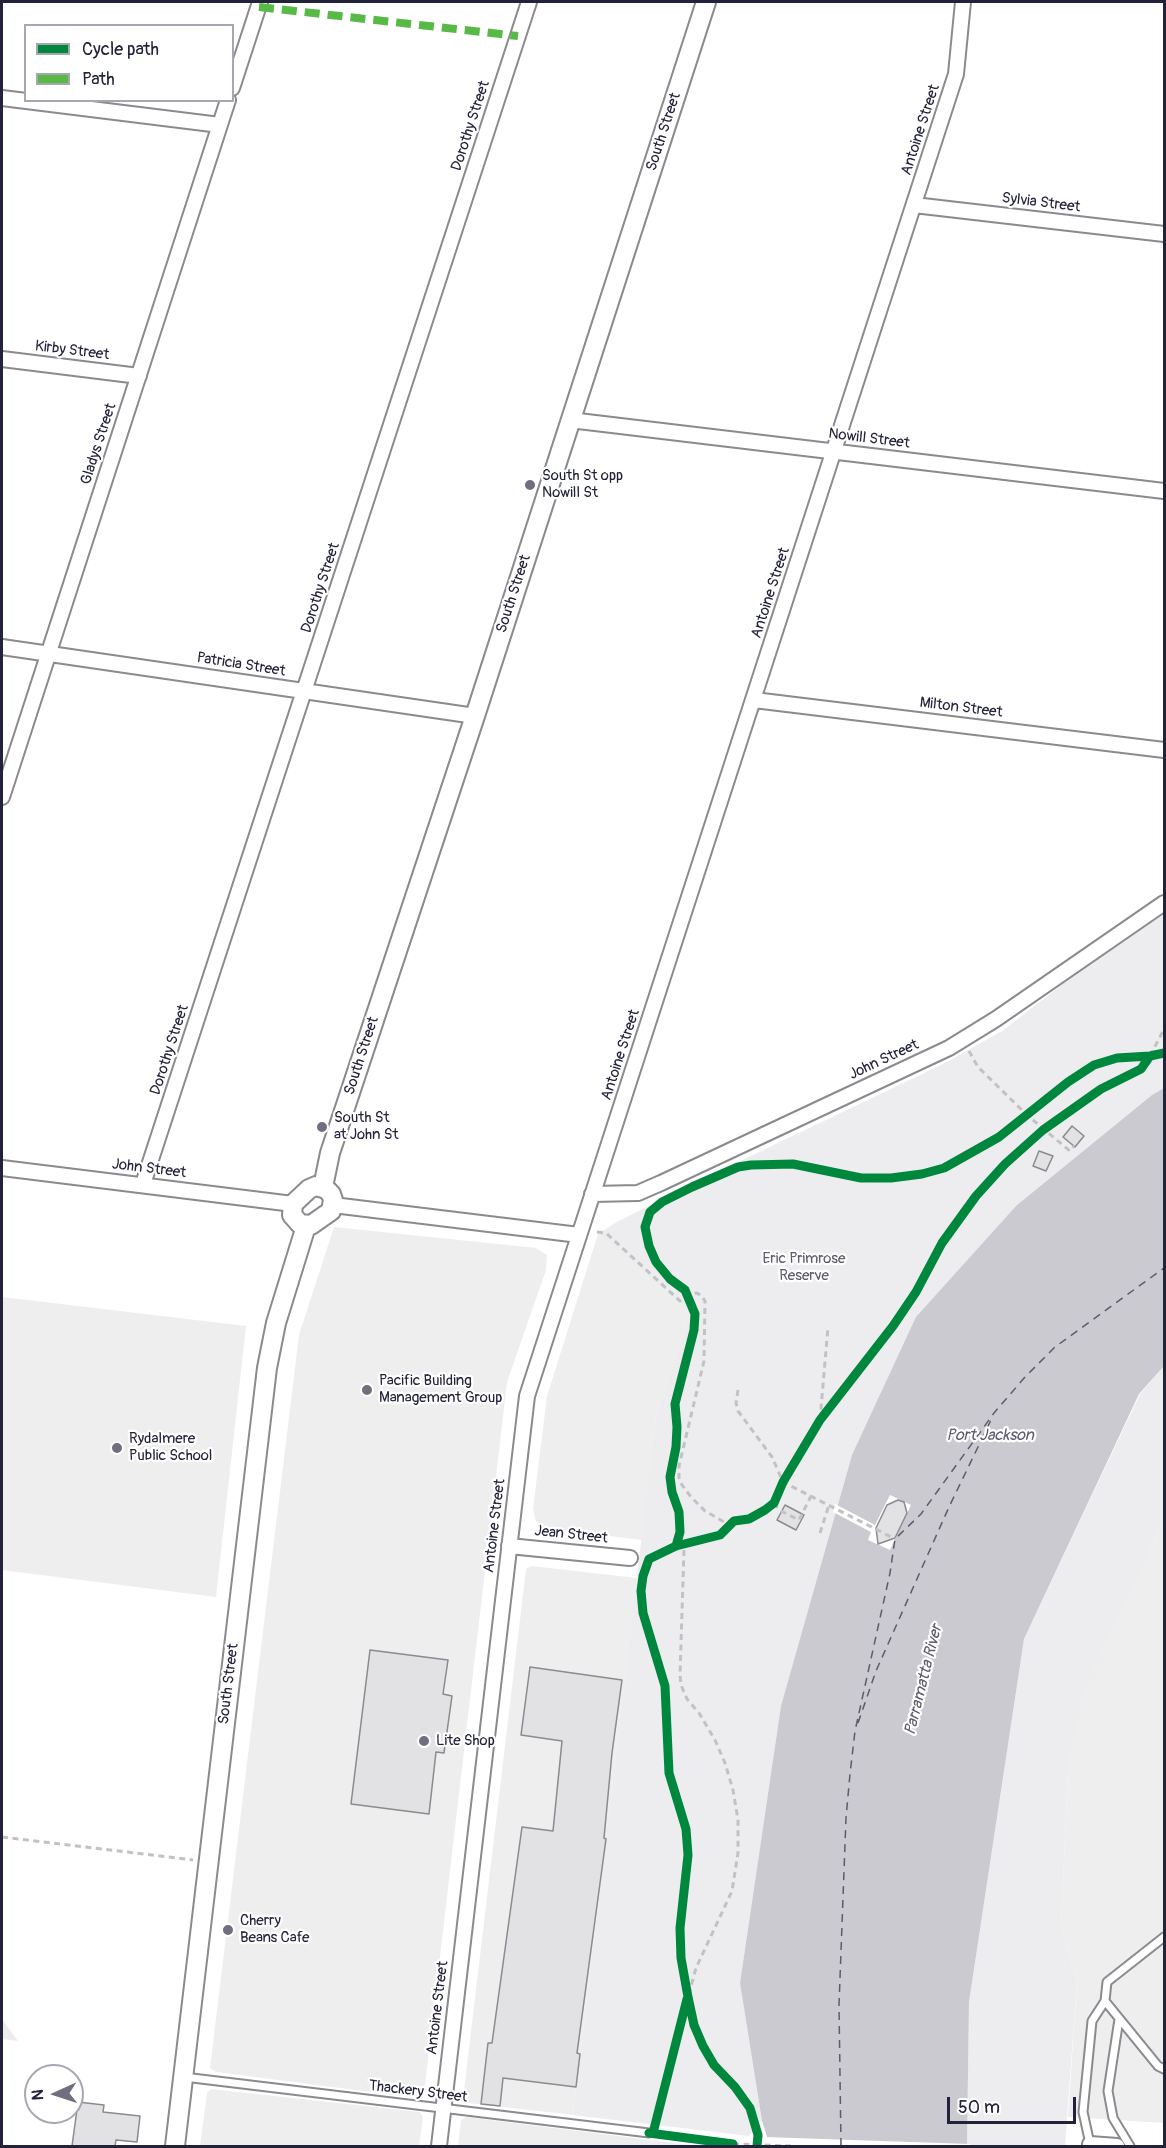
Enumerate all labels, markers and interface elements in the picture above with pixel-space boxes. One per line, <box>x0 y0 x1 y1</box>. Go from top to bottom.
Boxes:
legend <box>24 24 234 102</box>
text: Cycle path <box>82 38 159 61</box>
text: Path <box>82 68 115 91</box>
street label: Dorothy Street <box>448 79 494 173</box>
street label: Antoine Street <box>898 82 944 178</box>
street label: South Street <box>643 91 685 173</box>
street label: Sylvia Street <box>1001 189 1081 217</box>
street label: Kirby Street <box>34 338 110 364</box>
street label: Gladys Street <box>77 401 121 487</box>
street label: Nowill Street <box>827 425 911 453</box>
place label: South St opp Nowill St <box>542 467 623 502</box>
marker: South St opp Nowill St <box>523 478 537 492</box>
street label: Dorothy Street <box>298 541 344 635</box>
street label: Antoine Street <box>748 545 794 641</box>
street label: South Street <box>493 553 535 635</box>
street label: Patricia Street <box>195 649 287 681</box>
street label: Milton Street <box>919 694 1003 722</box>
street label: Dorothy Street <box>147 1003 193 1097</box>
street label: Antoine Street <box>598 1007 644 1103</box>
street label: South Street <box>341 1015 383 1097</box>
street label: John Street <box>846 1036 922 1084</box>
place label: South St at John St <box>334 1109 399 1144</box>
marker: South St at John St <box>315 1120 329 1134</box>
street label: John Street <box>111 1156 187 1182</box>
park label: Eric Primrose Reserve <box>763 1250 845 1285</box>
place label: Pacific Building Management Group <box>379 1372 502 1407</box>
marker: Pacific Building Management Group <box>360 1383 374 1397</box>
water label: Port Jackson <box>946 1426 1034 1446</box>
place label: Rydalmere Public School <box>129 1430 212 1465</box>
marker: Rydalmere Public School <box>110 1441 124 1455</box>
street label: Antoine Street <box>480 1478 510 1574</box>
street label: Jean Street <box>533 1522 609 1548</box>
water label: Parramatta River <box>901 1623 947 1737</box>
street label: South Street <box>215 1643 243 1725</box>
place label: Lite Shop <box>436 1732 495 1750</box>
marker: Lite Shop <box>417 1734 431 1748</box>
place label: Cherry Beans Cafe <box>240 1912 309 1947</box>
marker: Cherry Beans Cafe <box>221 1923 235 1937</box>
street label: Antoine Street <box>423 1960 453 2056</box>
north arrow <box>24 2064 84 2124</box>
street label: Thackery Street <box>368 2077 468 2107</box>
scale bar <box>950 2085 1079 2123</box>
text: N <box>28 2089 48 2101</box>
text: 50 m <box>958 2096 1000 2119</box>

